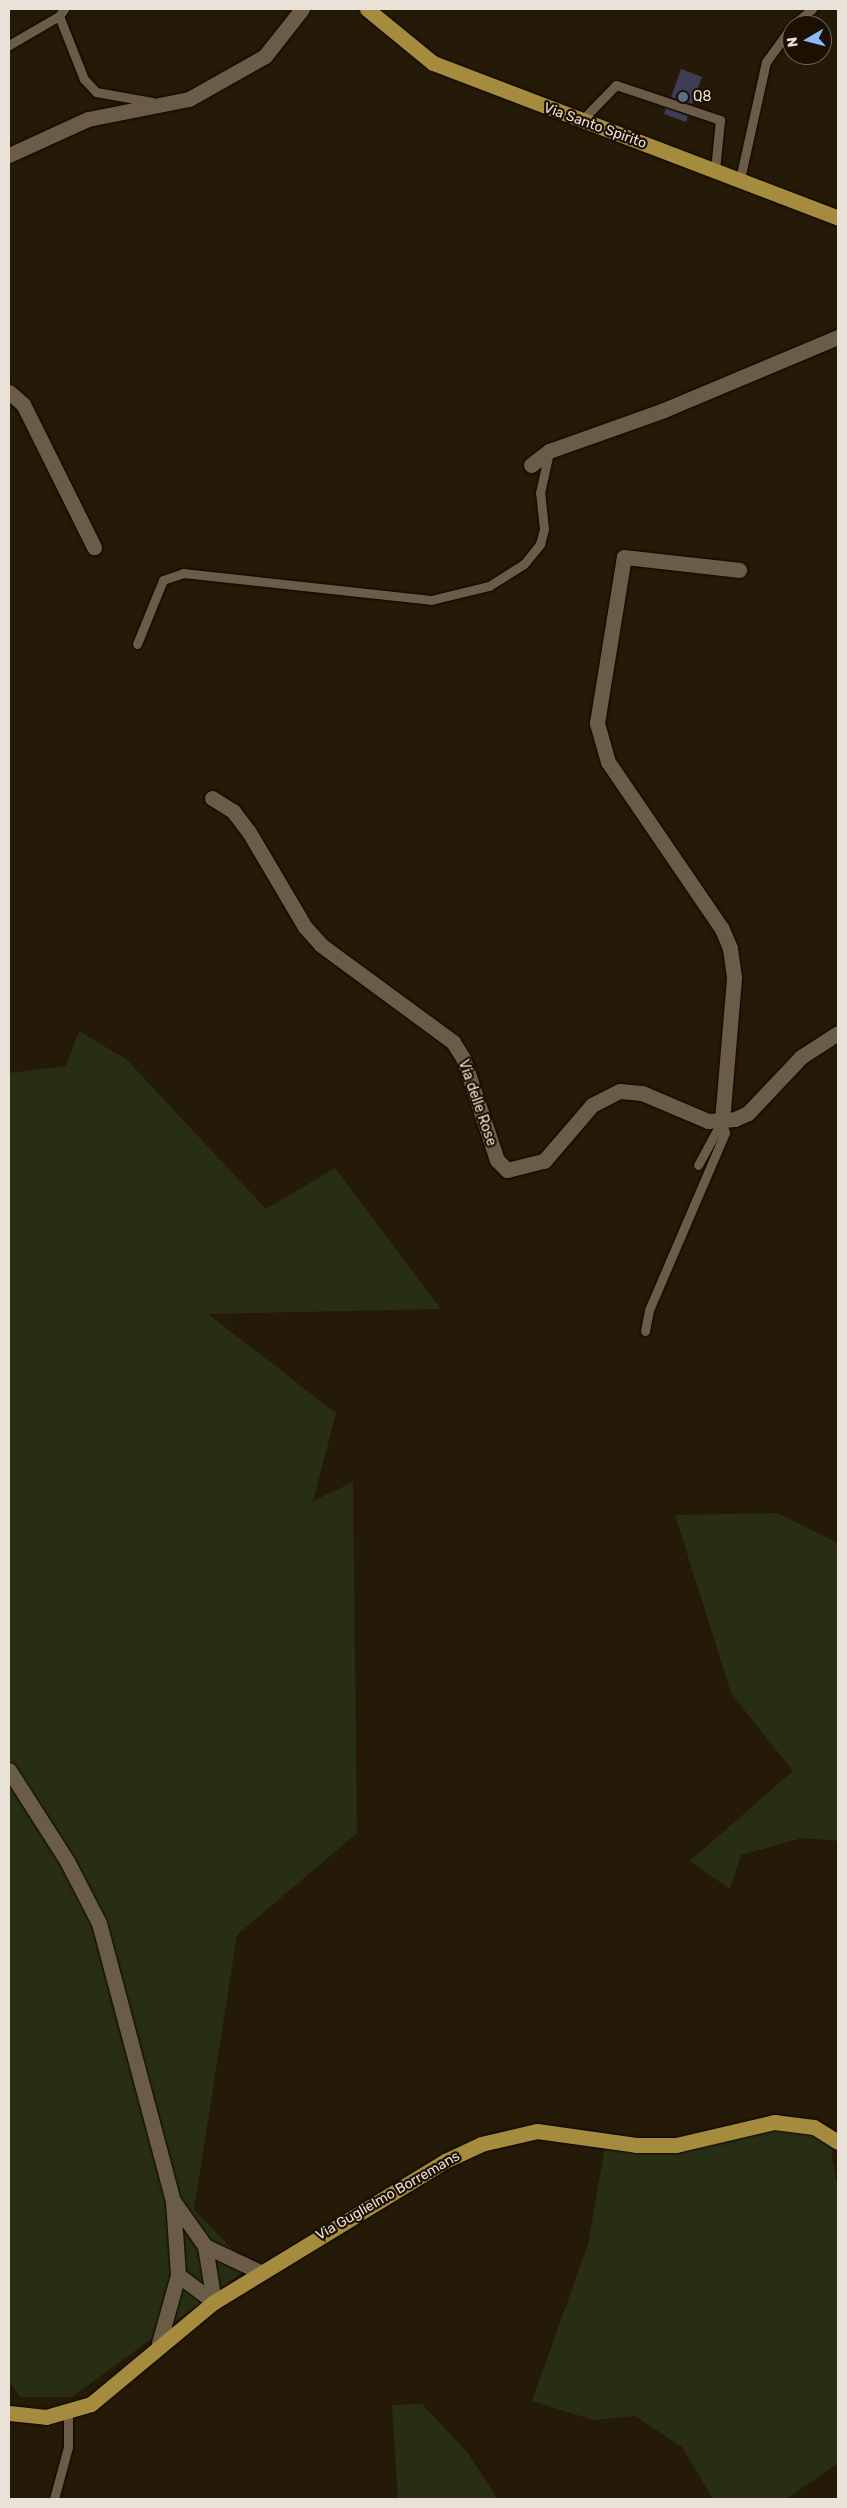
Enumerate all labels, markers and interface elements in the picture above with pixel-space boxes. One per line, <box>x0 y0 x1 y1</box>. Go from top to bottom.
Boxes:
north arrow <box>782 15 832 65</box>
text: N <box>784 36 802 48</box>
place label: Q8 <box>693 89 711 105</box>
marker: Q8 <box>677 91 689 103</box>
street label: Via Santo Spirito <box>541 100 649 152</box>
street label: Via delle Rose <box>454 1058 500 1148</box>
street label: Via Guglielmo Borremans <box>313 2148 463 2244</box>

